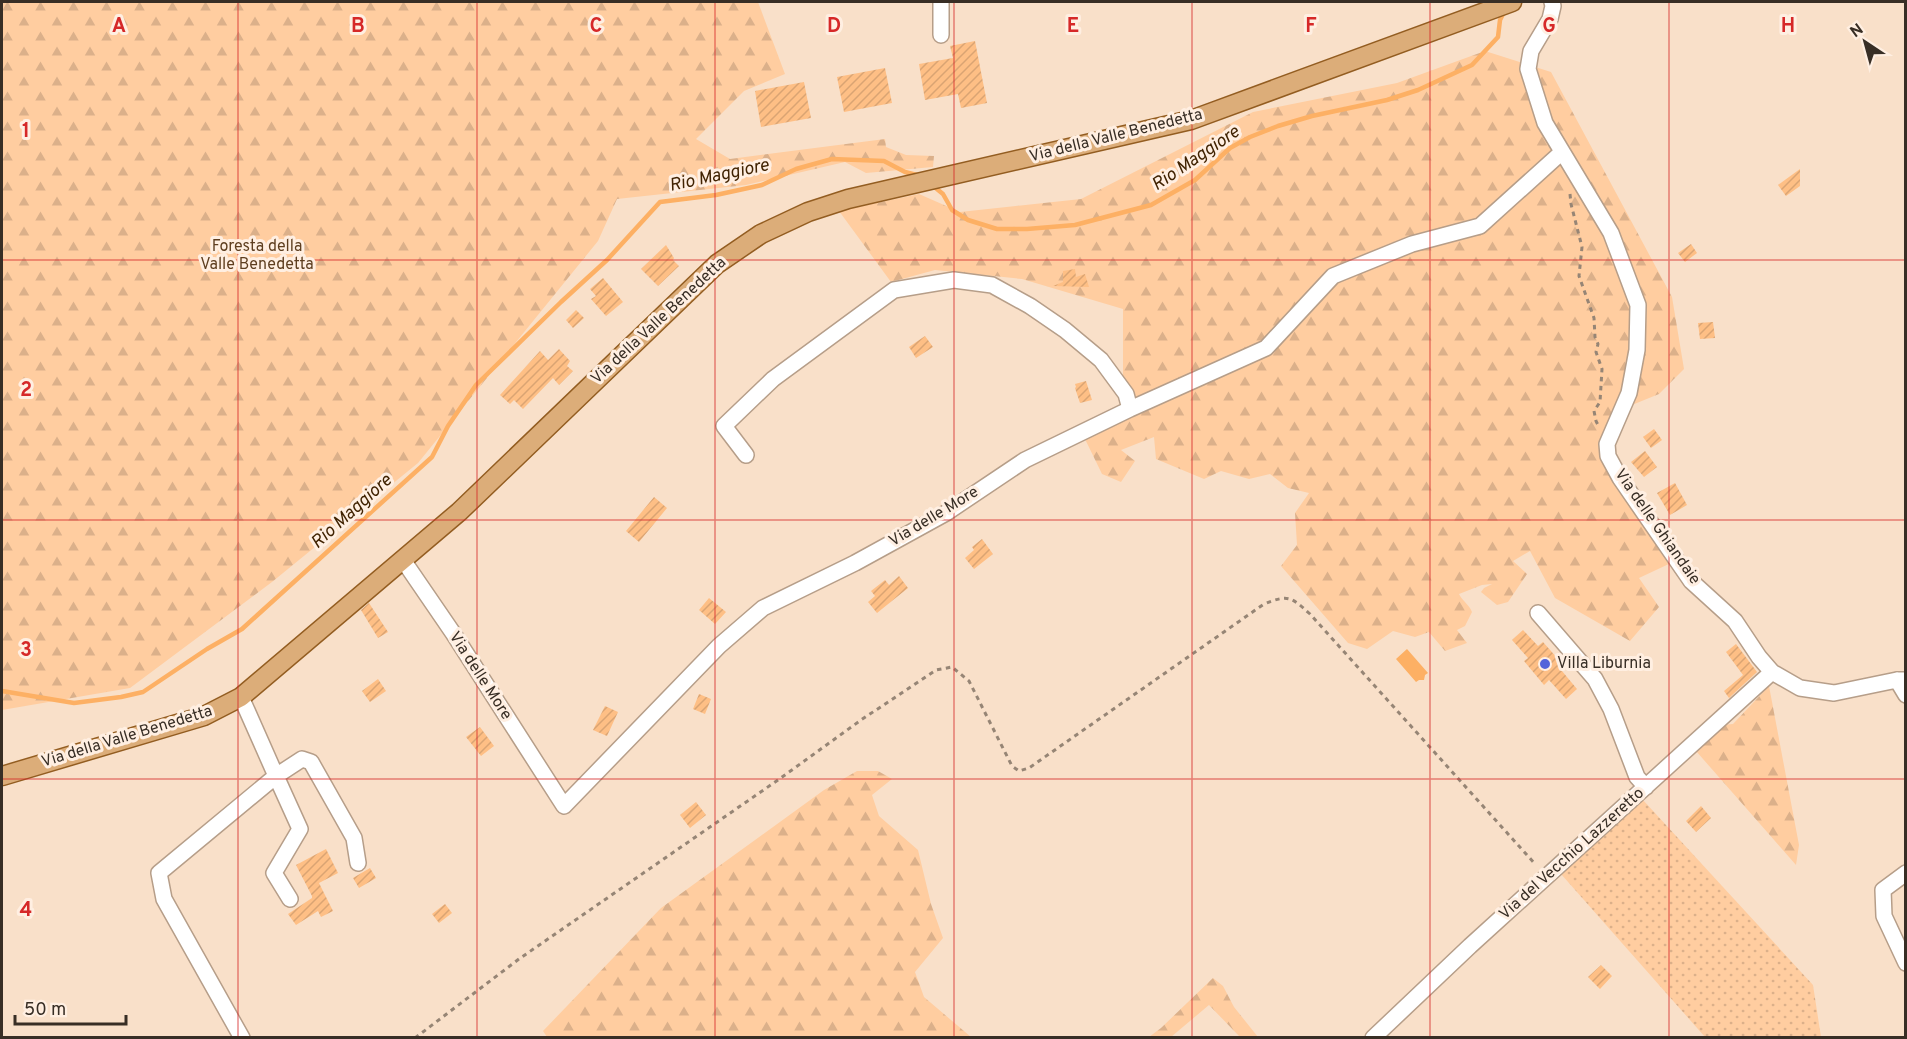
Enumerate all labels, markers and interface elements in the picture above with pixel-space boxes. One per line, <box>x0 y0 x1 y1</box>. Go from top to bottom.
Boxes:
north arrow <box>1835 12 1895 72</box>
text: A <box>112 14 126 40</box>
text: B <box>351 14 365 40</box>
text: C <box>590 14 602 40</box>
text: D <box>827 14 841 40</box>
text: E <box>1067 14 1079 40</box>
text: F <box>1305 14 1317 40</box>
text: G <box>1542 14 1556 40</box>
text: H <box>1781 14 1795 40</box>
text: N <box>1847 20 1868 43</box>
street label: Via della Valle Benedetta <box>1027 105 1205 167</box>
text: 1 <box>22 119 30 145</box>
water label: Rio Maggiore <box>1148 121 1245 197</box>
water label: Rio Maggiore <box>667 154 772 198</box>
park label: Foresta della Valle Benedetta <box>200 237 314 275</box>
street label: Via della Valle Benedetta <box>587 253 731 389</box>
text: 2 <box>20 378 32 404</box>
street label: Via delle Ghiandaie <box>1610 465 1704 589</box>
water label: Rio Maggiore <box>307 469 398 554</box>
street label: Via delle More <box>885 482 983 552</box>
street label: Via delle More <box>444 628 516 724</box>
text: 3 <box>20 638 32 664</box>
place label: Villa Liburnia <box>1557 654 1651 674</box>
marker: Villa Liburnia <box>1538 657 1552 671</box>
street label: Via della Valle Benedetta <box>39 701 215 773</box>
street label: Via del Vecchio Lazzeretto <box>1495 784 1649 924</box>
text: 4 <box>20 898 32 924</box>
scale bar <box>15 988 126 1026</box>
text: 50 m <box>24 999 66 1022</box>

